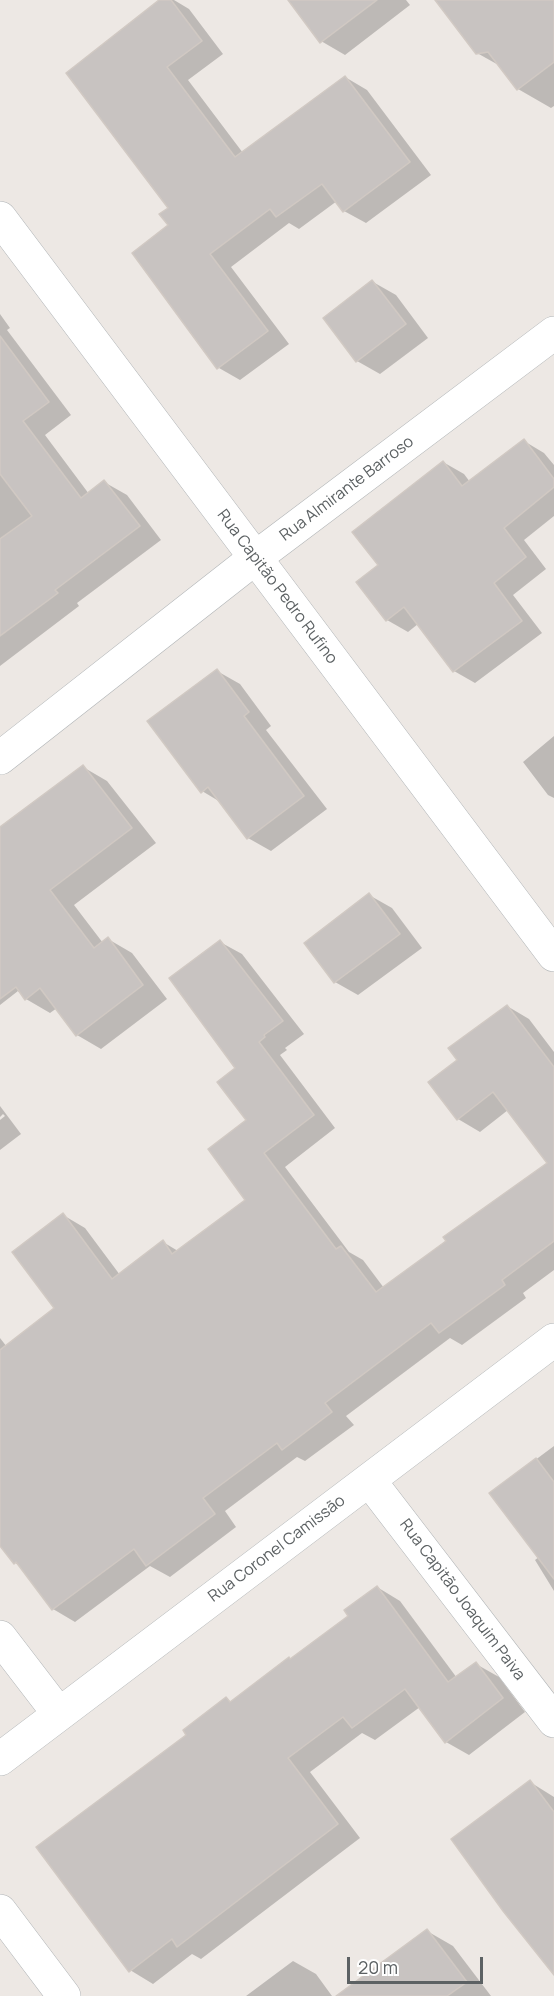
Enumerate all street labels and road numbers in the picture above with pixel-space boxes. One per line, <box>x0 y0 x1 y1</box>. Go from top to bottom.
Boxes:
street label: Rua Almirante Barroso <box>276 432 418 546</box>
street label: Rua Capitão Pedro Rufino <box>213 506 341 668</box>
street label: Rua Coronel Camissão <box>205 1491 349 1607</box>
street label: Rua Capitão Joaquim Paiva <box>395 1516 529 1684</box>

